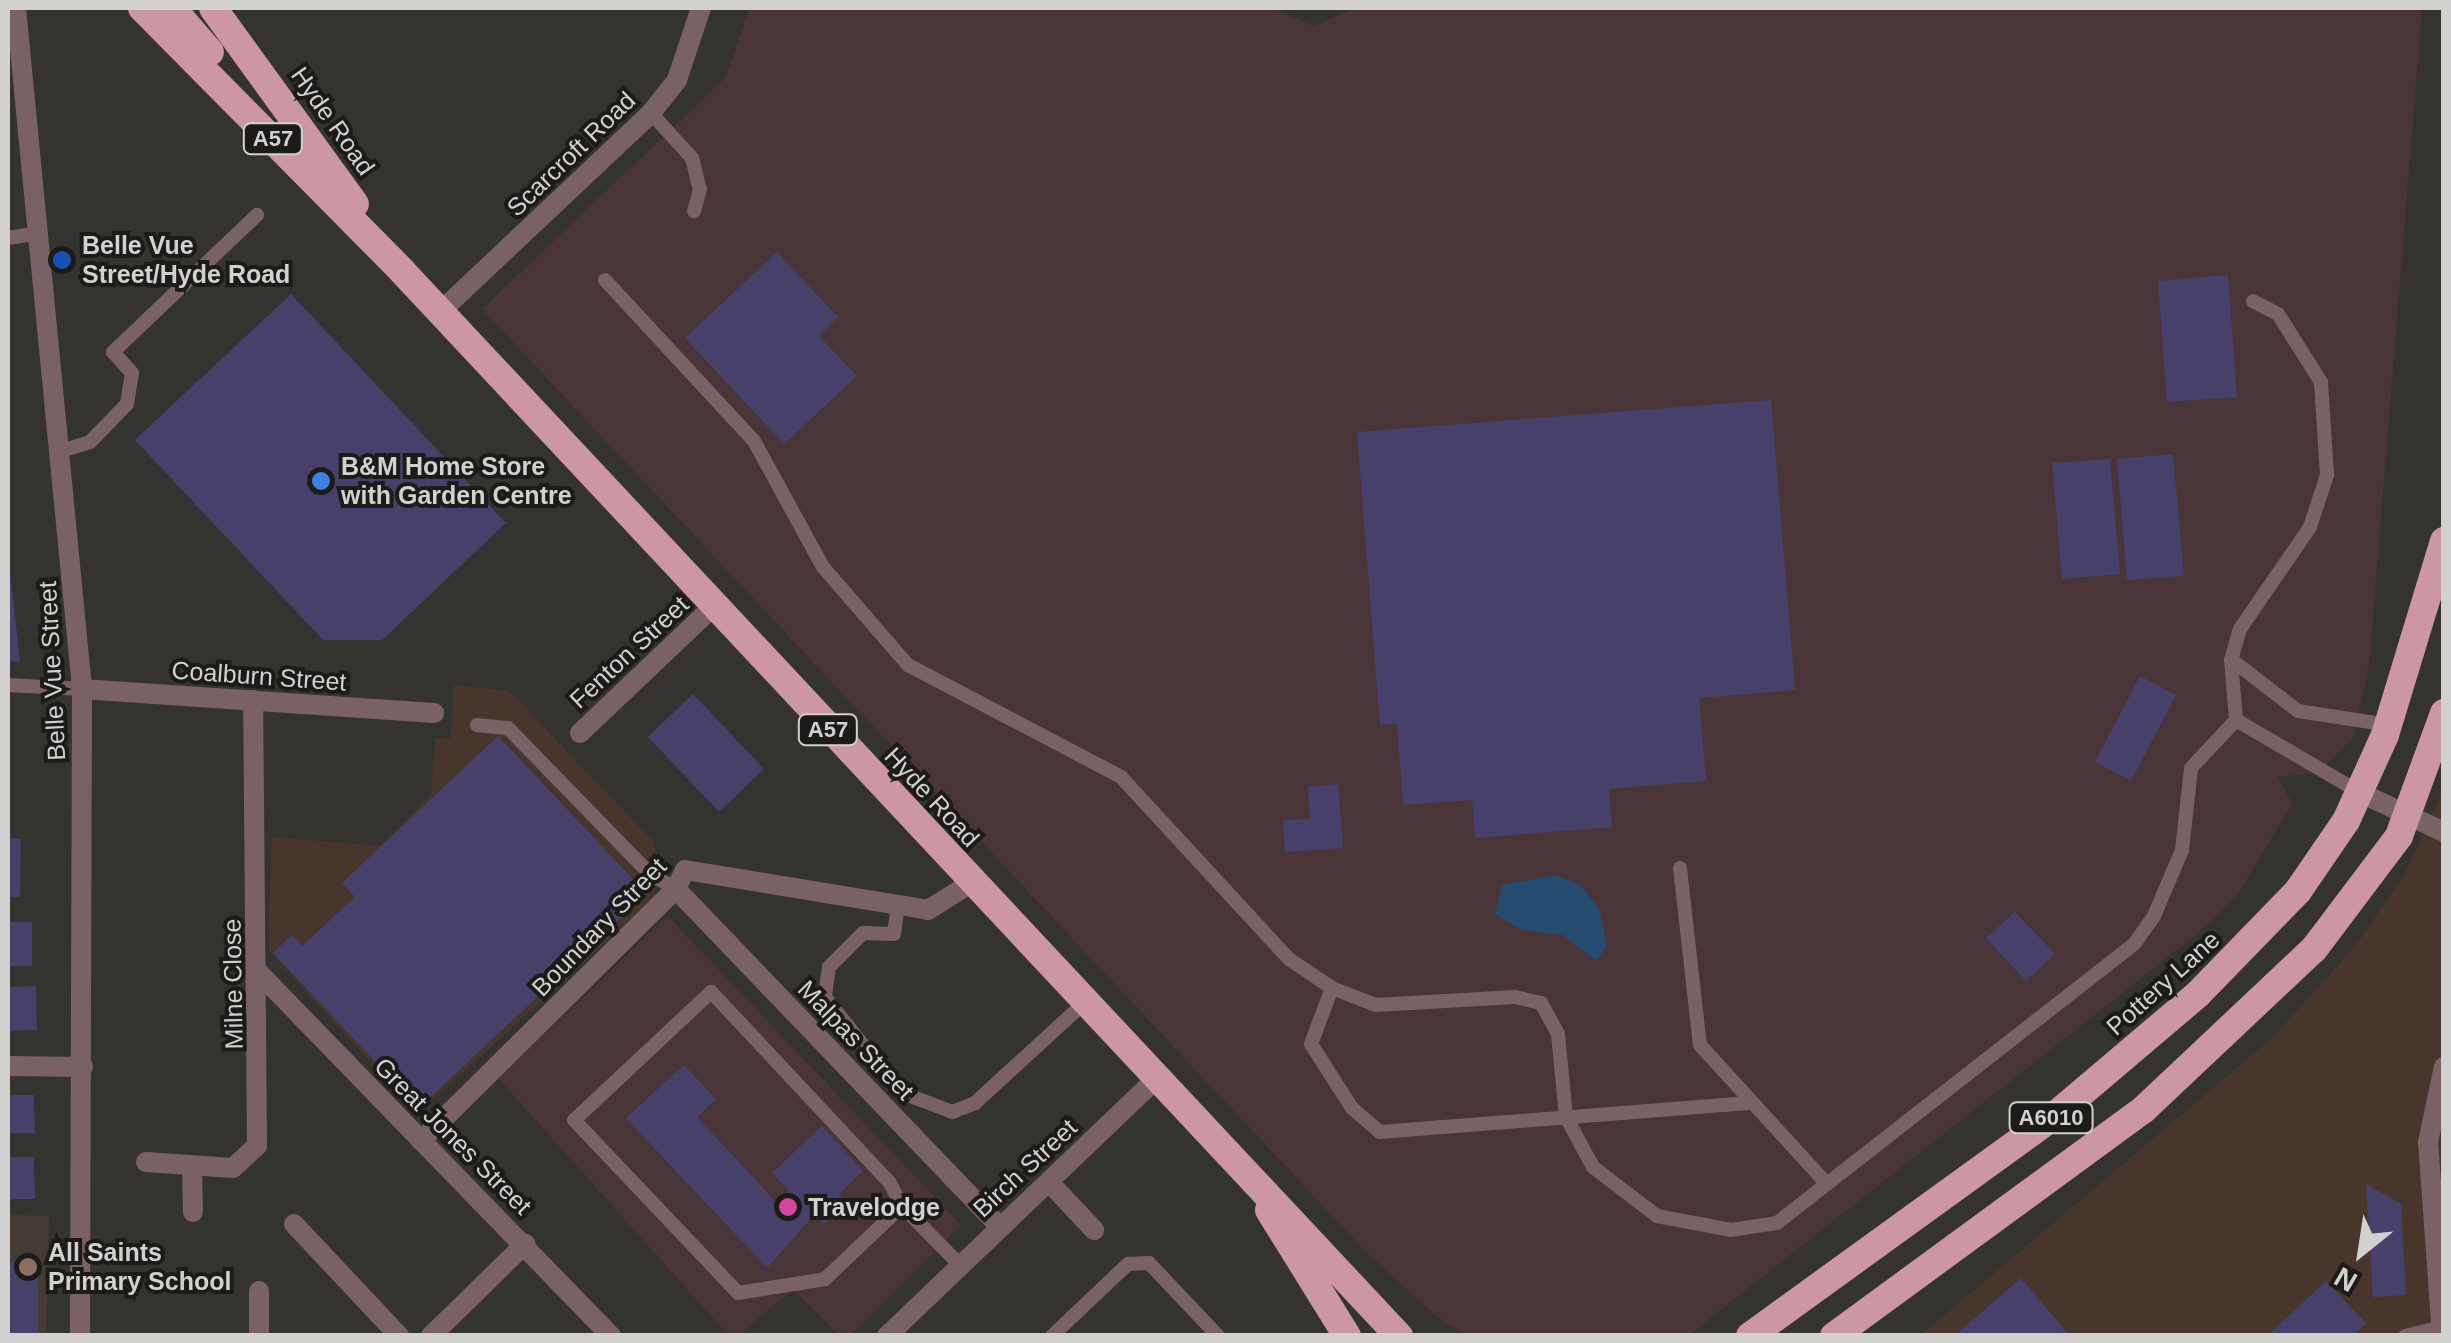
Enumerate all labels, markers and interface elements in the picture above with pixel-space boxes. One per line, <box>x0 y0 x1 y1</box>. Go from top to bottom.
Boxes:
street label: Hyde Road <box>285 61 381 181</box>
street label: Scarcroft Road <box>501 85 641 223</box>
road number: A57 <box>240 122 306 156</box>
place label: Belle Vue Street/Hyde Road <box>82 231 290 290</box>
marker: Belle Vue Street/Hyde Road <box>51 249 73 271</box>
place label: B&M Home Store with Garden Centre <box>341 452 572 511</box>
marker: B&M Home Store with Garden Centre <box>310 470 332 492</box>
street label: Belle Vue Street <box>32 580 72 762</box>
street label: Fenton Street <box>563 589 695 715</box>
street label: Coalburn Street <box>171 655 347 697</box>
road number: A57 <box>796 713 860 747</box>
street label: Hyde Road <box>878 741 986 853</box>
street label: Boundary Street <box>525 852 673 1002</box>
street label: Milne Close <box>217 918 249 1050</box>
street label: Pottery Lane <box>2100 924 2226 1042</box>
street label: Malpas Street <box>792 974 920 1106</box>
street label: Great Jones Street <box>368 1051 538 1221</box>
road number: A6010 <box>2008 1101 2094 1135</box>
street label: Birch Street <box>967 1112 1083 1224</box>
place label: Travelodge <box>808 1192 940 1222</box>
marker: Travelodge <box>777 1196 799 1218</box>
north arrow <box>2311 1203 2411 1303</box>
place label: All Saints Primary School <box>48 1238 231 1297</box>
marker: All Saints Primary School <box>17 1256 39 1278</box>
text: N <box>2329 1261 2362 1298</box>

